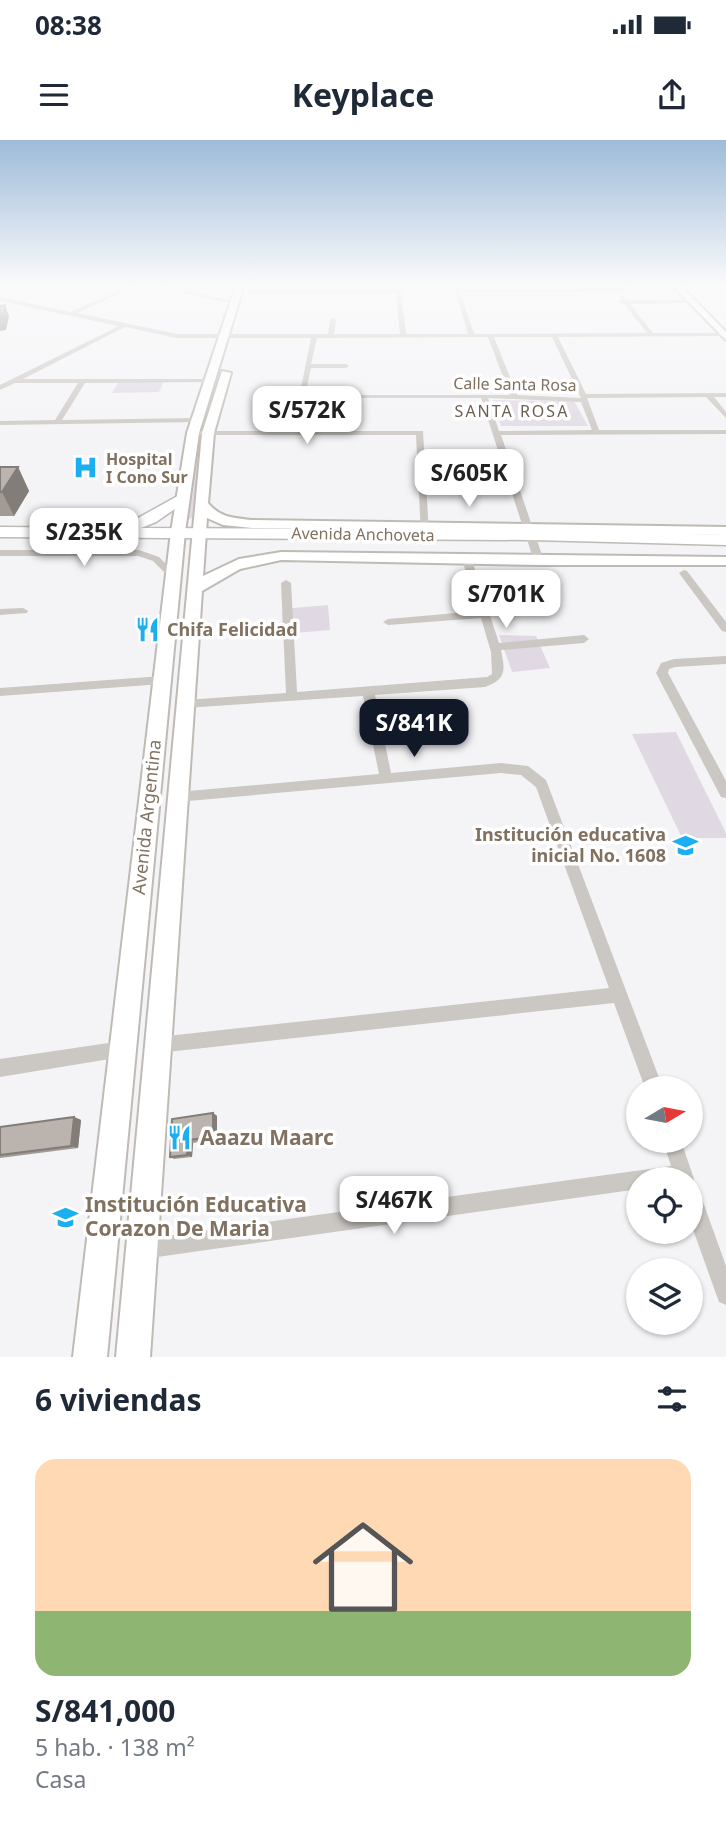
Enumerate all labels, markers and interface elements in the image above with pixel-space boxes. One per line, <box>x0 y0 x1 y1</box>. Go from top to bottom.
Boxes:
text: 08:38 <box>35 7 102 43</box>
text: Keyplace <box>292 73 434 116</box>
icon: menu <box>35 76 73 114</box>
icon: share <box>653 76 691 114</box>
street label: Calle Santa Rosa <box>453 372 577 396</box>
pin: S/572K <box>250 386 364 446</box>
text: S/572K <box>269 393 345 425</box>
district label: SANTA ROSA <box>455 400 569 422</box>
place label: Hospital I Cono Sur <box>106 448 188 488</box>
pin: S/605K <box>412 450 526 509</box>
hospital icon: Hospital I Cono Sur <box>72 454 100 482</box>
text: S/605K <box>431 456 507 488</box>
pin: S/235K <box>27 508 141 568</box>
text: S/235K <box>46 515 122 547</box>
street label: Avenida Anchoveta <box>291 522 435 546</box>
pin: S/701K <box>449 570 563 630</box>
text: S/701K <box>468 577 544 609</box>
restaurant icon: Chifa Felicidad <box>133 616 161 644</box>
place label: Chifa Felicidad <box>167 617 298 641</box>
pin: S/841K <box>357 700 471 759</box>
text: S/841K <box>376 706 452 738</box>
street label: Avenida Argentina <box>126 738 166 896</box>
place label: Institución educativa inicial No. 1608 <box>475 822 666 867</box>
school or university icon: Institución educativa inicial No. 1608 <box>672 831 700 859</box>
north arrow <box>626 1076 704 1153</box>
map controls <box>626 1076 703 1335</box>
place label: Aaazu Maarc <box>200 1123 334 1151</box>
restaurant icon: Aaazu Maarc <box>166 1124 194 1152</box>
button: locate <box>626 1167 703 1244</box>
pin: S/467K <box>337 1176 451 1236</box>
text: S/467K <box>356 1183 432 1215</box>
place label: Institución Educativa Corazon De Maria <box>85 1190 307 1242</box>
school or university icon: Institución Educativa Corazon De Maria <box>51 1203 79 1231</box>
button: layers <box>626 1258 703 1335</box>
text: 6 viviendas <box>35 1379 202 1420</box>
icon: filters <box>653 1380 691 1418</box>
icon: home <box>300 1504 426 1630</box>
text: S/841,000 <box>35 1690 176 1731</box>
text: 5 hab. · 138 m² <box>35 1731 195 1763</box>
text: Casa <box>35 1763 86 1795</box>

